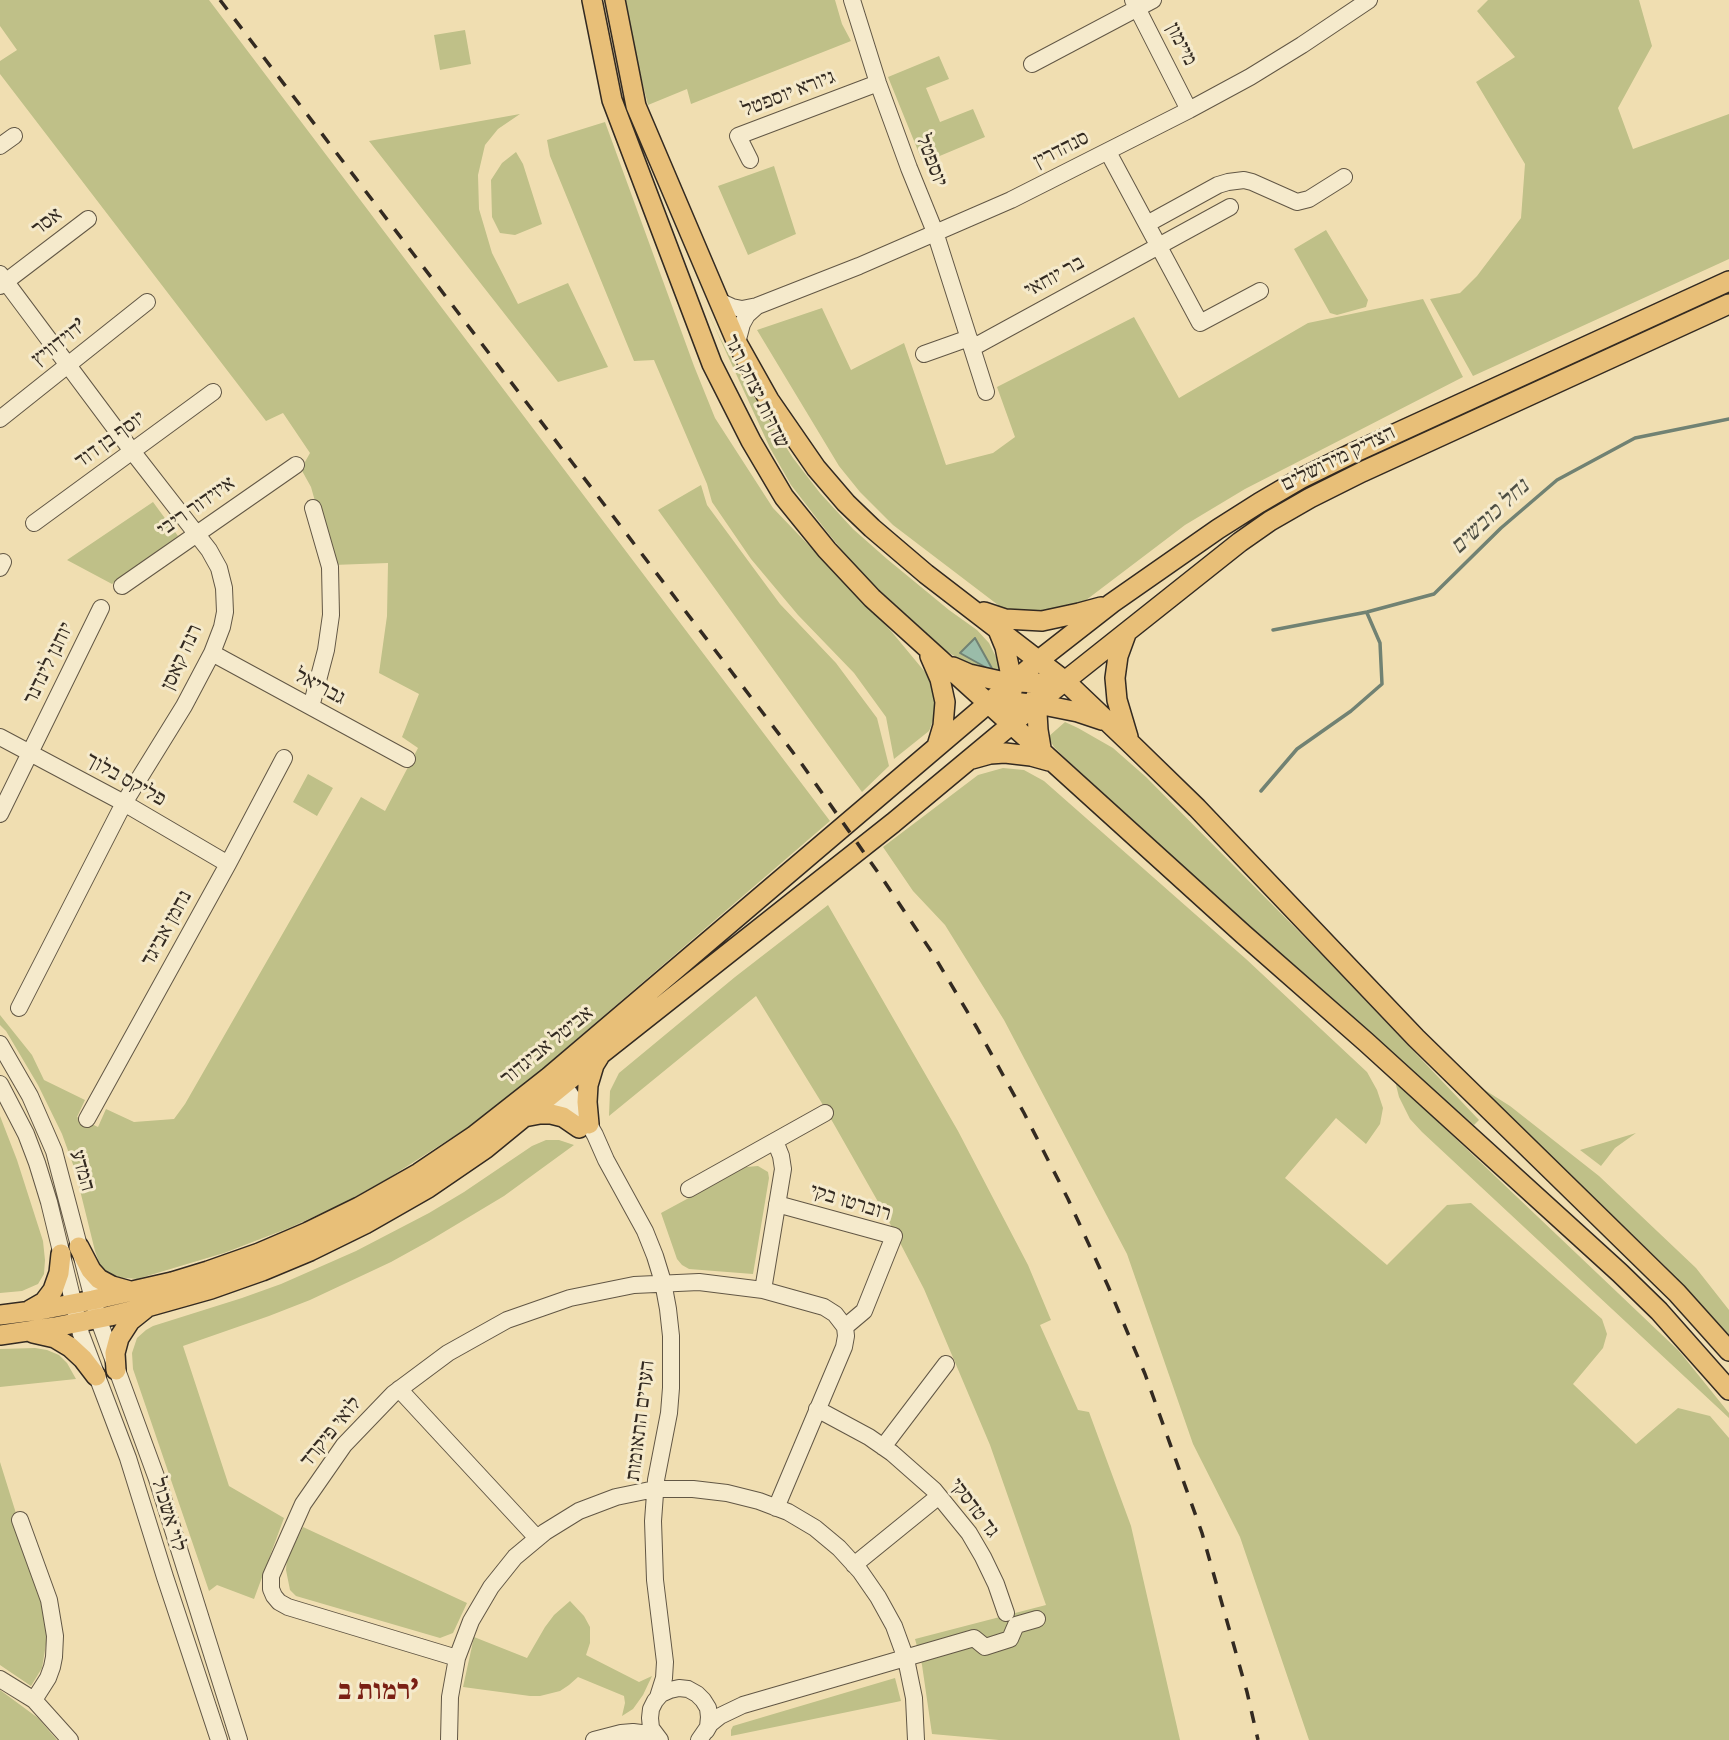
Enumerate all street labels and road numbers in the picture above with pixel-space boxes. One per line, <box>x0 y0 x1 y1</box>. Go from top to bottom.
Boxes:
street label: מיימון <box>1159 19 1201 71</box>
street label: גיורא יוספטל <box>739 66 839 124</box>
street label: סנהדרין <box>1030 126 1094 176</box>
street label: יוספטל <box>909 131 951 191</box>
street label: אסר <box>28 203 68 243</box>
street label: בר יוחאי <box>1021 251 1089 305</box>
street label: דוידוויץ' <box>28 315 92 373</box>
street label: שדרות יצחק רגר <box>717 331 793 453</box>
street label: יוסף בן דוד <box>71 407 151 475</box>
street label: הצדיק מירושלים <box>1278 422 1400 498</box>
street label: איזידור ריבי <box>153 472 241 544</box>
street label: יוחנן לינדנר <box>19 619 81 709</box>
street label: רנה קאסן <box>157 621 209 695</box>
street label: גבריאל <box>289 664 349 712</box>
street label: פליקס בלוך <box>80 749 170 813</box>
street label: נחמן אביגד <box>137 887 199 971</box>
street label: אביטל אביגדור <box>496 1002 600 1092</box>
street label: המדע <box>63 1147 99 1195</box>
street label: רוברטו בקי <box>806 1180 894 1228</box>
street label: הערים התאומות <box>622 1359 662 1483</box>
street label: לואי פיקרד <box>296 1393 368 1473</box>
street label: גד טדסקי <box>942 1474 1004 1544</box>
street label: לוי אשכול <box>144 1475 190 1555</box>

